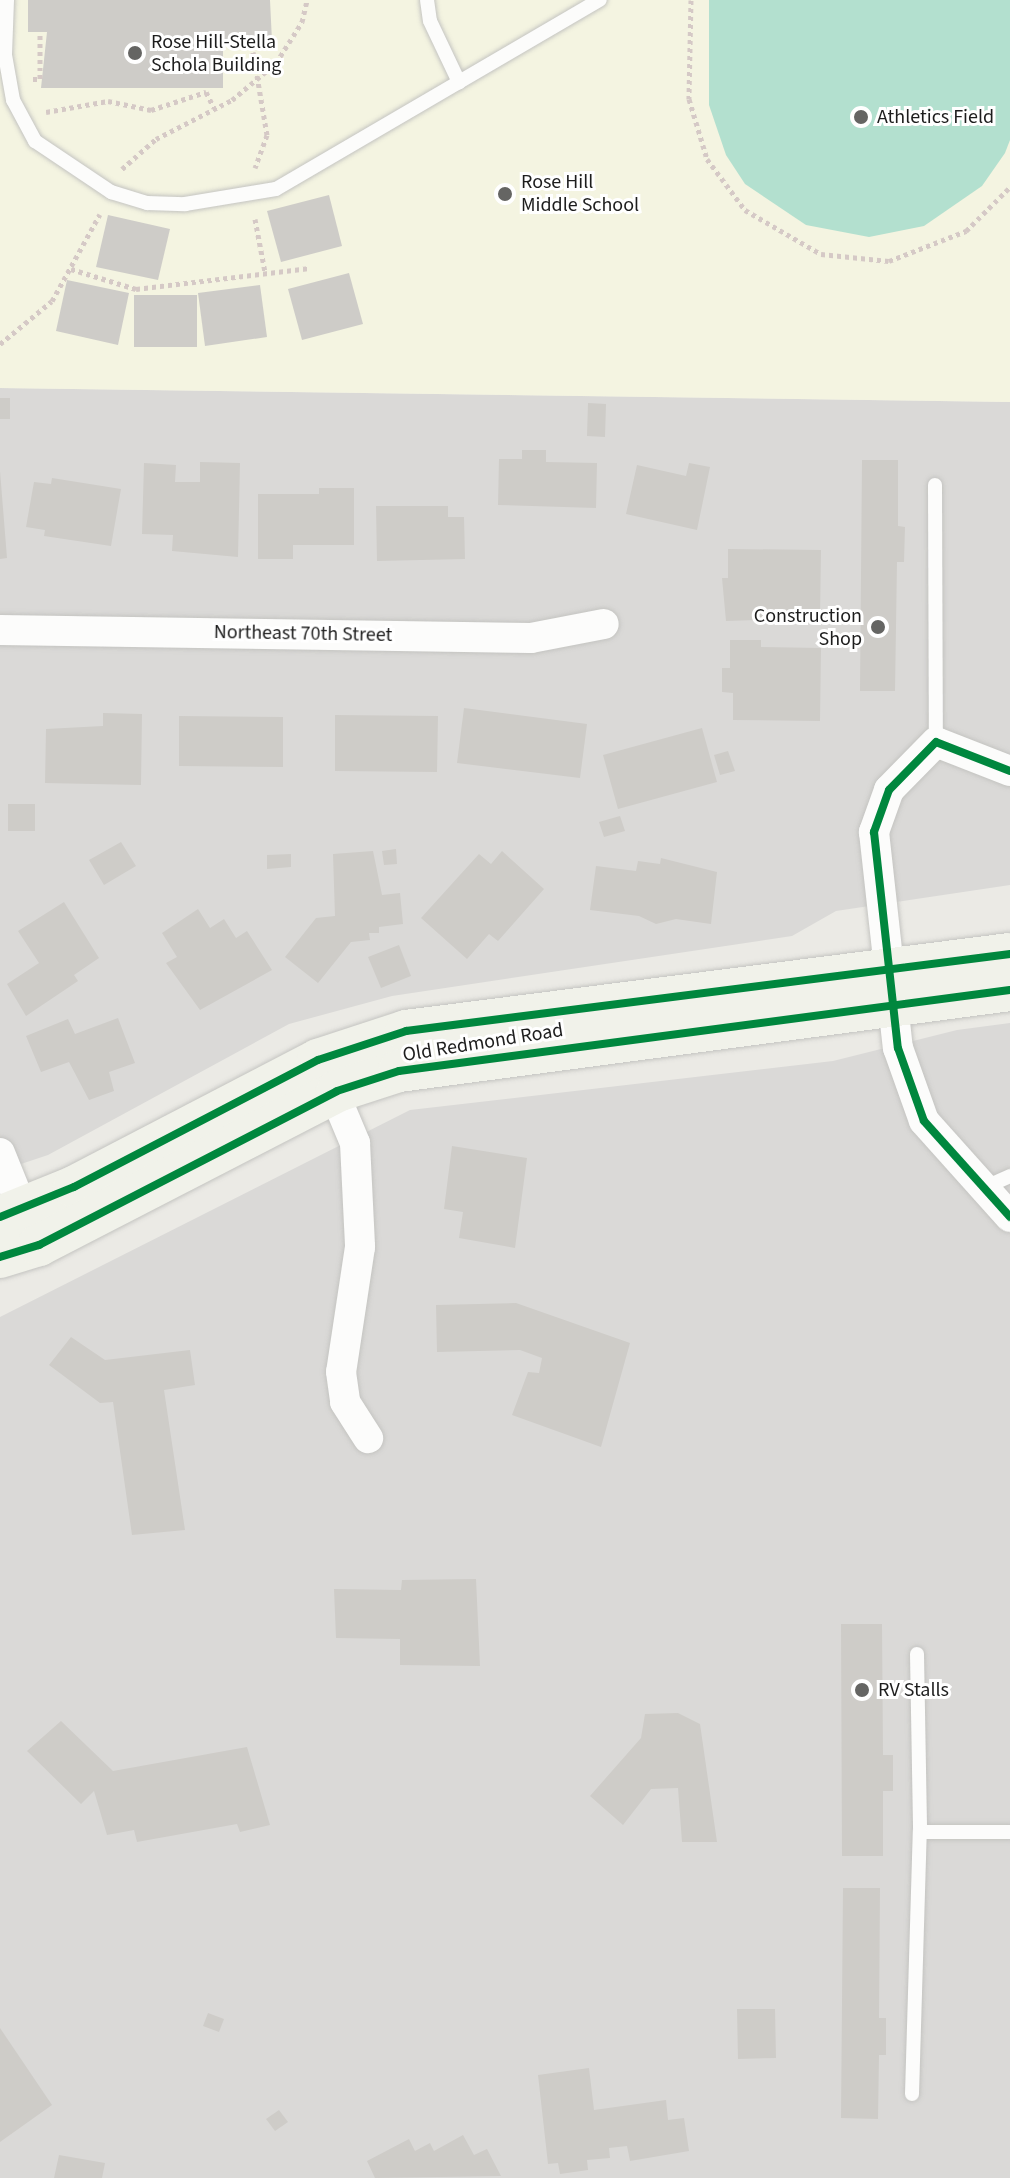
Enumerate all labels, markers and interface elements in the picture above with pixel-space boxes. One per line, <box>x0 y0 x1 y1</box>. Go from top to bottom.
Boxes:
place label: Rose Hill-Stella Schola Building <box>151 30 281 77</box>
marker: Rose Hill-Stella Schola Building <box>126 44 144 62</box>
place label: Athletics Field <box>877 105 994 129</box>
marker: Athletics Field <box>852 108 870 126</box>
place label: Rose Hill Middle School <box>521 170 639 217</box>
marker: Rose Hill Middle School <box>496 185 514 203</box>
place label: Construction Shop <box>754 604 862 651</box>
marker: Construction Shop <box>869 618 887 636</box>
street label: Northeast 70th Street <box>214 620 392 648</box>
street label: Old Redmond Road <box>401 1018 565 1068</box>
place label: RV Stalls <box>878 1678 949 1702</box>
marker: RV Stalls <box>853 1681 871 1699</box>

